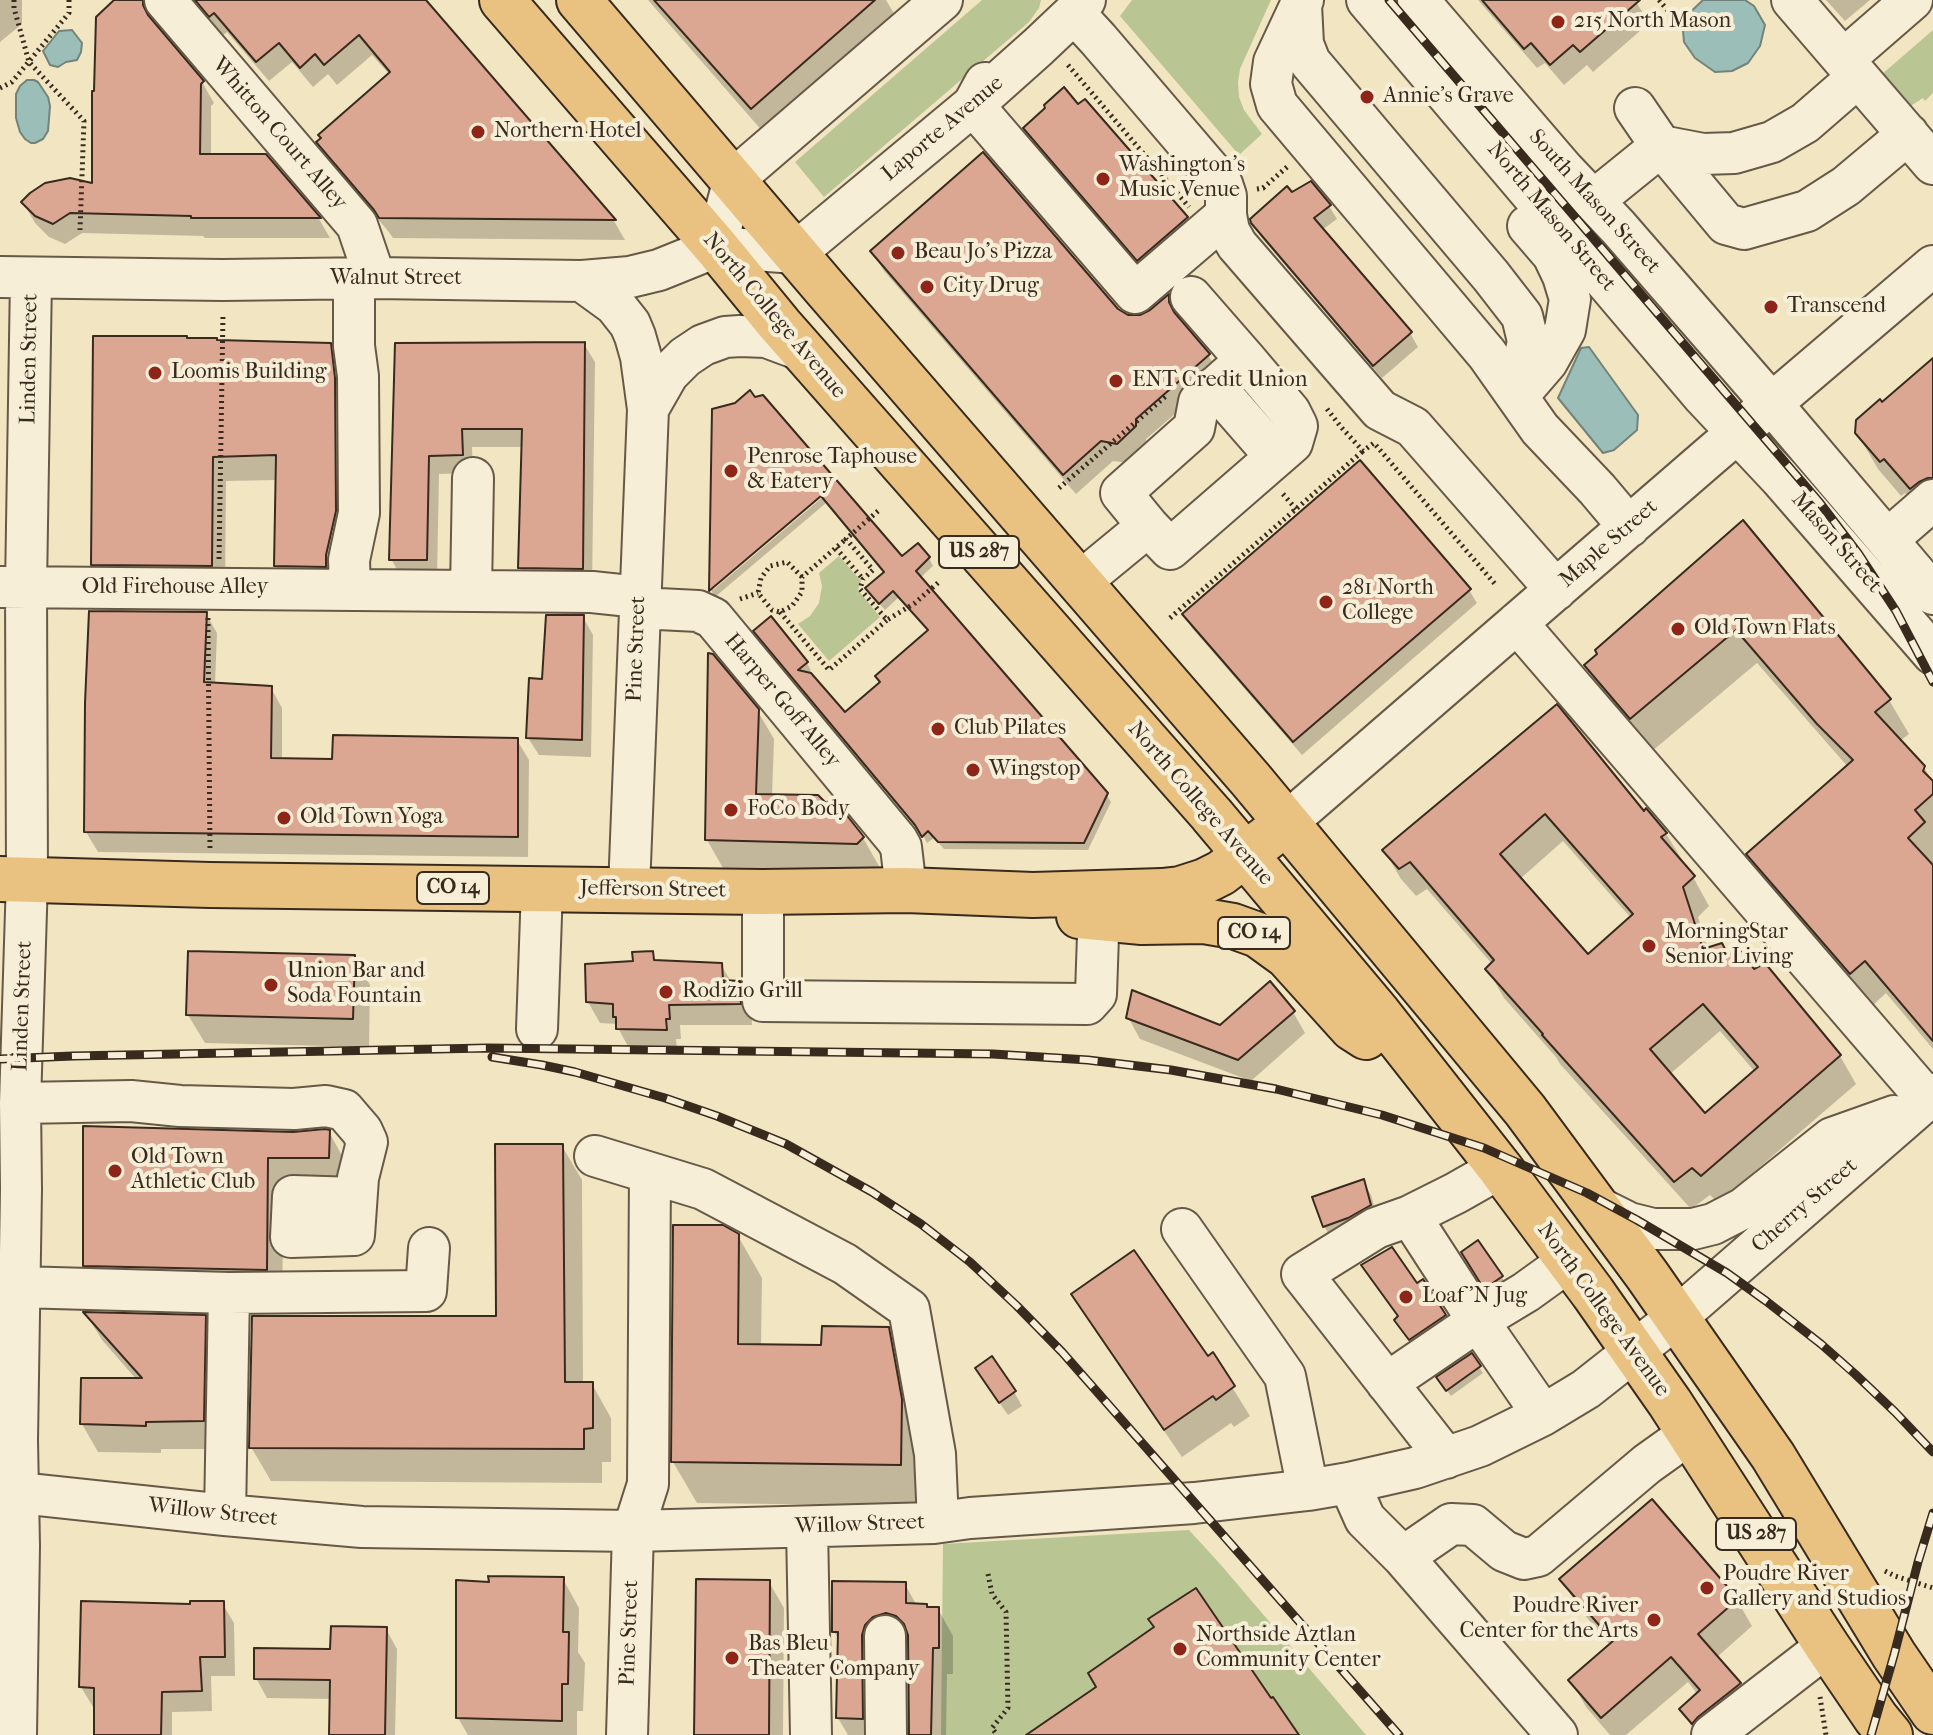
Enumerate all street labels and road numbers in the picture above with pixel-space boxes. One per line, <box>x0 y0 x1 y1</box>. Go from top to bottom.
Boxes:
street label: Whitton Court Alley <box>206 52 352 216</box>
street label: Laporte Avenue <box>877 71 1009 187</box>
street label: South Mason Street <box>1522 125 1666 279</box>
street label: North Mason Street <box>1481 137 1621 297</box>
street label: North College Avenue <box>697 228 851 404</box>
street label: Walnut Street <box>330 266 462 292</box>
street label: Linden Street <box>16 293 44 425</box>
street label: Mason Street <box>1785 487 1887 599</box>
street label: Maple Street <box>1554 494 1664 594</box>
road number: US 287 <box>939 536 1019 568</box>
street label: Old Firehouse Alley <box>82 575 268 601</box>
street label: Pine Street <box>622 596 652 702</box>
street label: Harper Goff Alley <box>718 628 846 774</box>
street label: North College Avenue <box>1122 717 1278 891</box>
road number: CO 14 <box>417 872 489 904</box>
street label: Jefferson Street <box>579 876 727 904</box>
road number: CO 14 <box>1218 917 1290 949</box>
street label: Linden Street <box>8 940 38 1072</box>
street label: Cherry Street <box>1747 1153 1863 1259</box>
street label: North College Avenue <box>1531 1218 1675 1402</box>
street label: Willow Street <box>147 1493 279 1533</box>
street label: Willow Street <box>795 1510 925 1540</box>
road number: US 287 <box>1716 1518 1796 1550</box>
street label: Pine Street <box>615 1580 645 1686</box>

